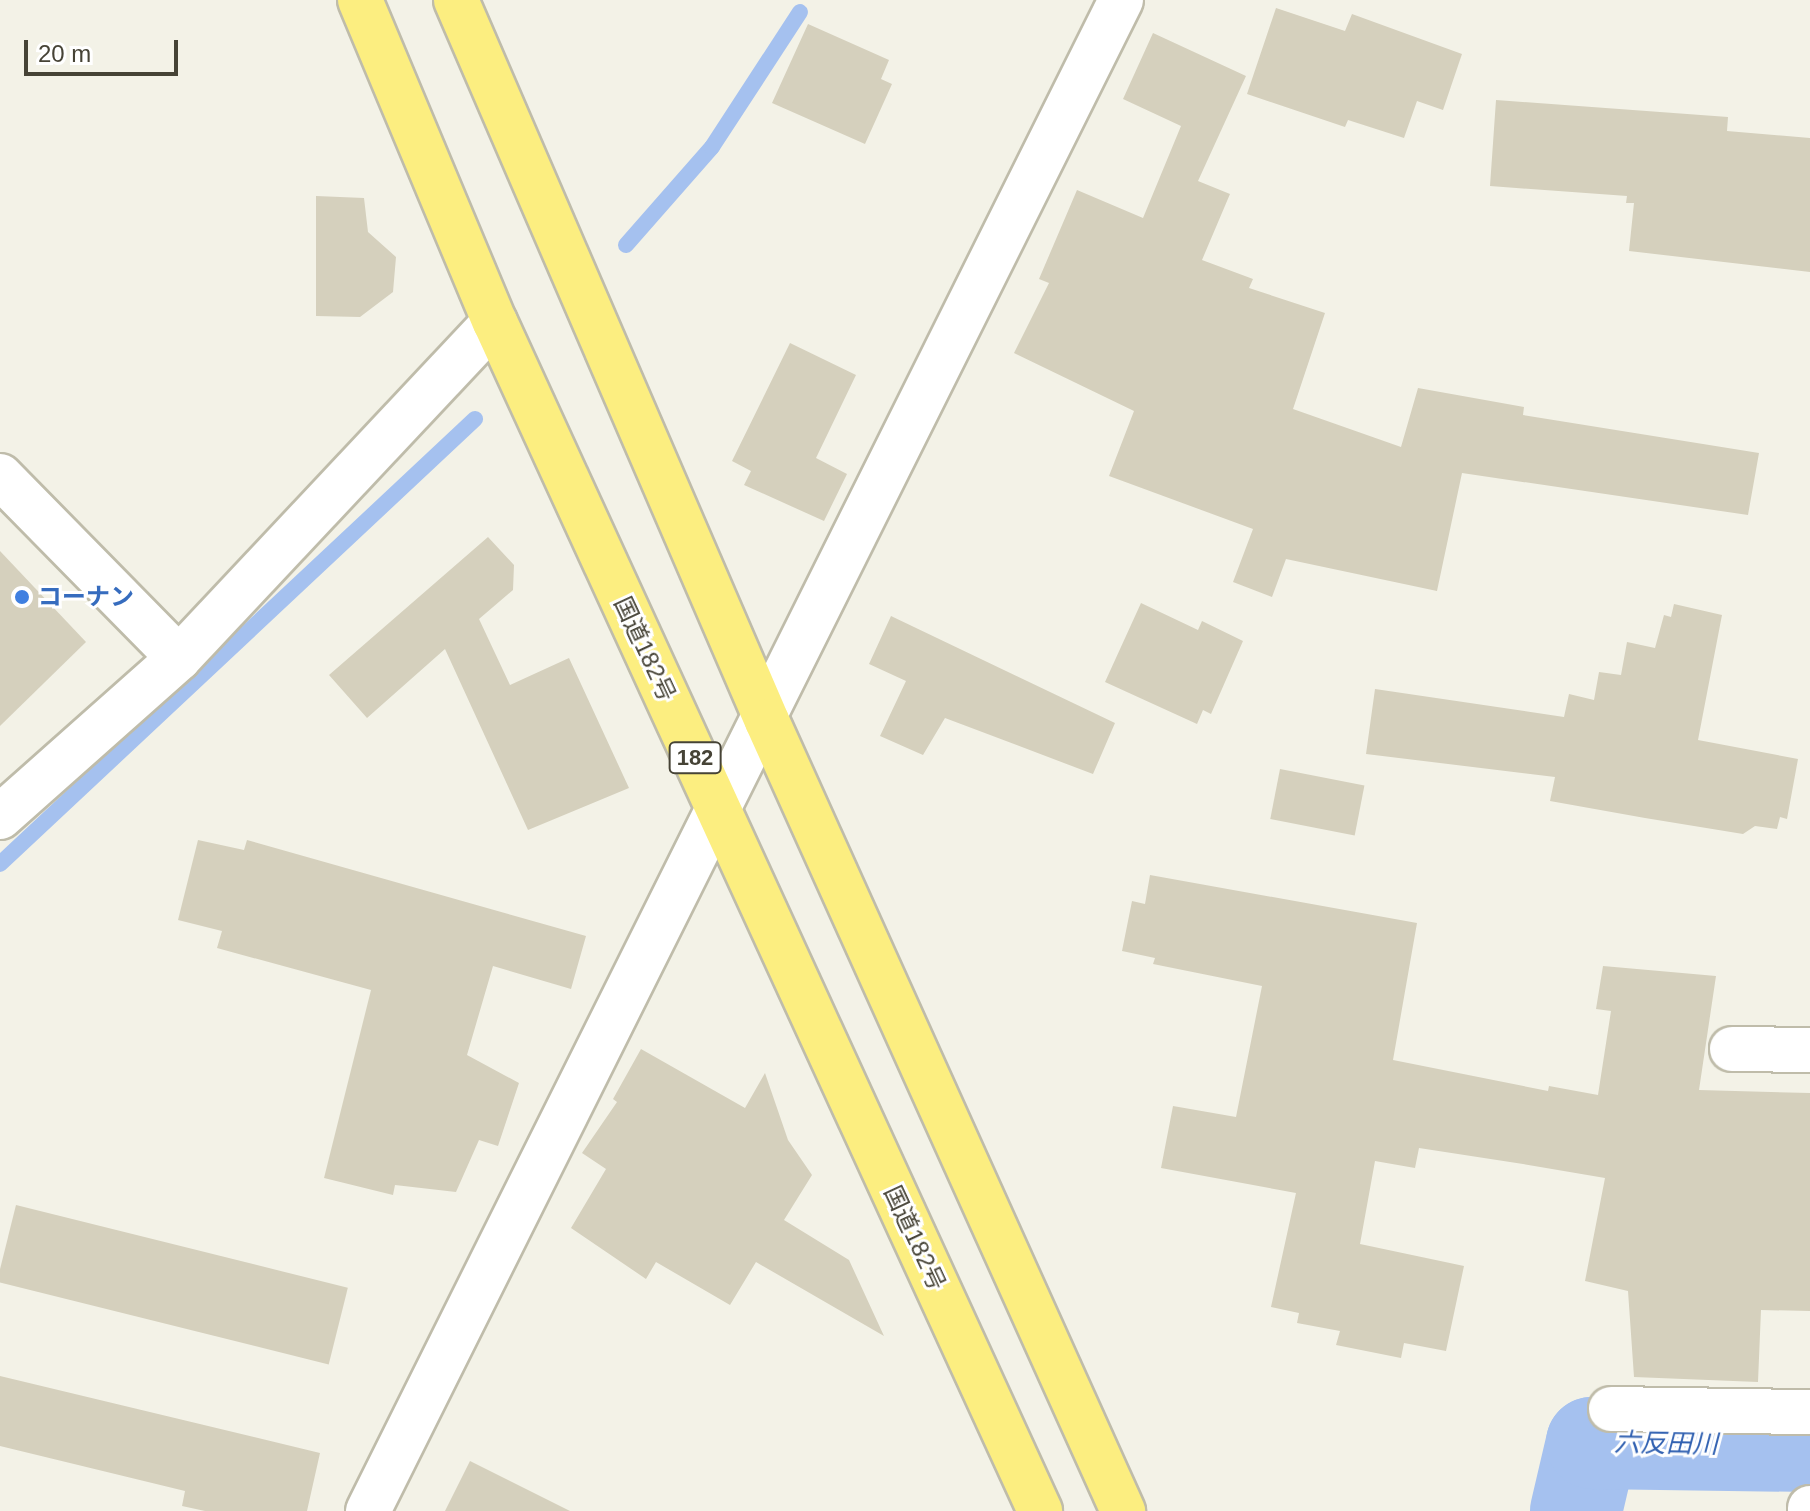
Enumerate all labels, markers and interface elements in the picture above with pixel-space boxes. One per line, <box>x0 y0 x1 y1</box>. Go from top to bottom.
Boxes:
scale bar <box>28 24 182 74</box>
text: 20 m <box>38 40 91 67</box>
place label: コーナン <box>38 583 134 611</box>
marker: コーナン <box>13 588 31 606</box>
street label: 国道182号 <box>608 592 682 706</box>
road number: 182 <box>667 740 723 776</box>
street label: 国道182号 <box>878 1181 952 1295</box>
water label: 六反田川 <box>1614 1427 1718 1461</box>

